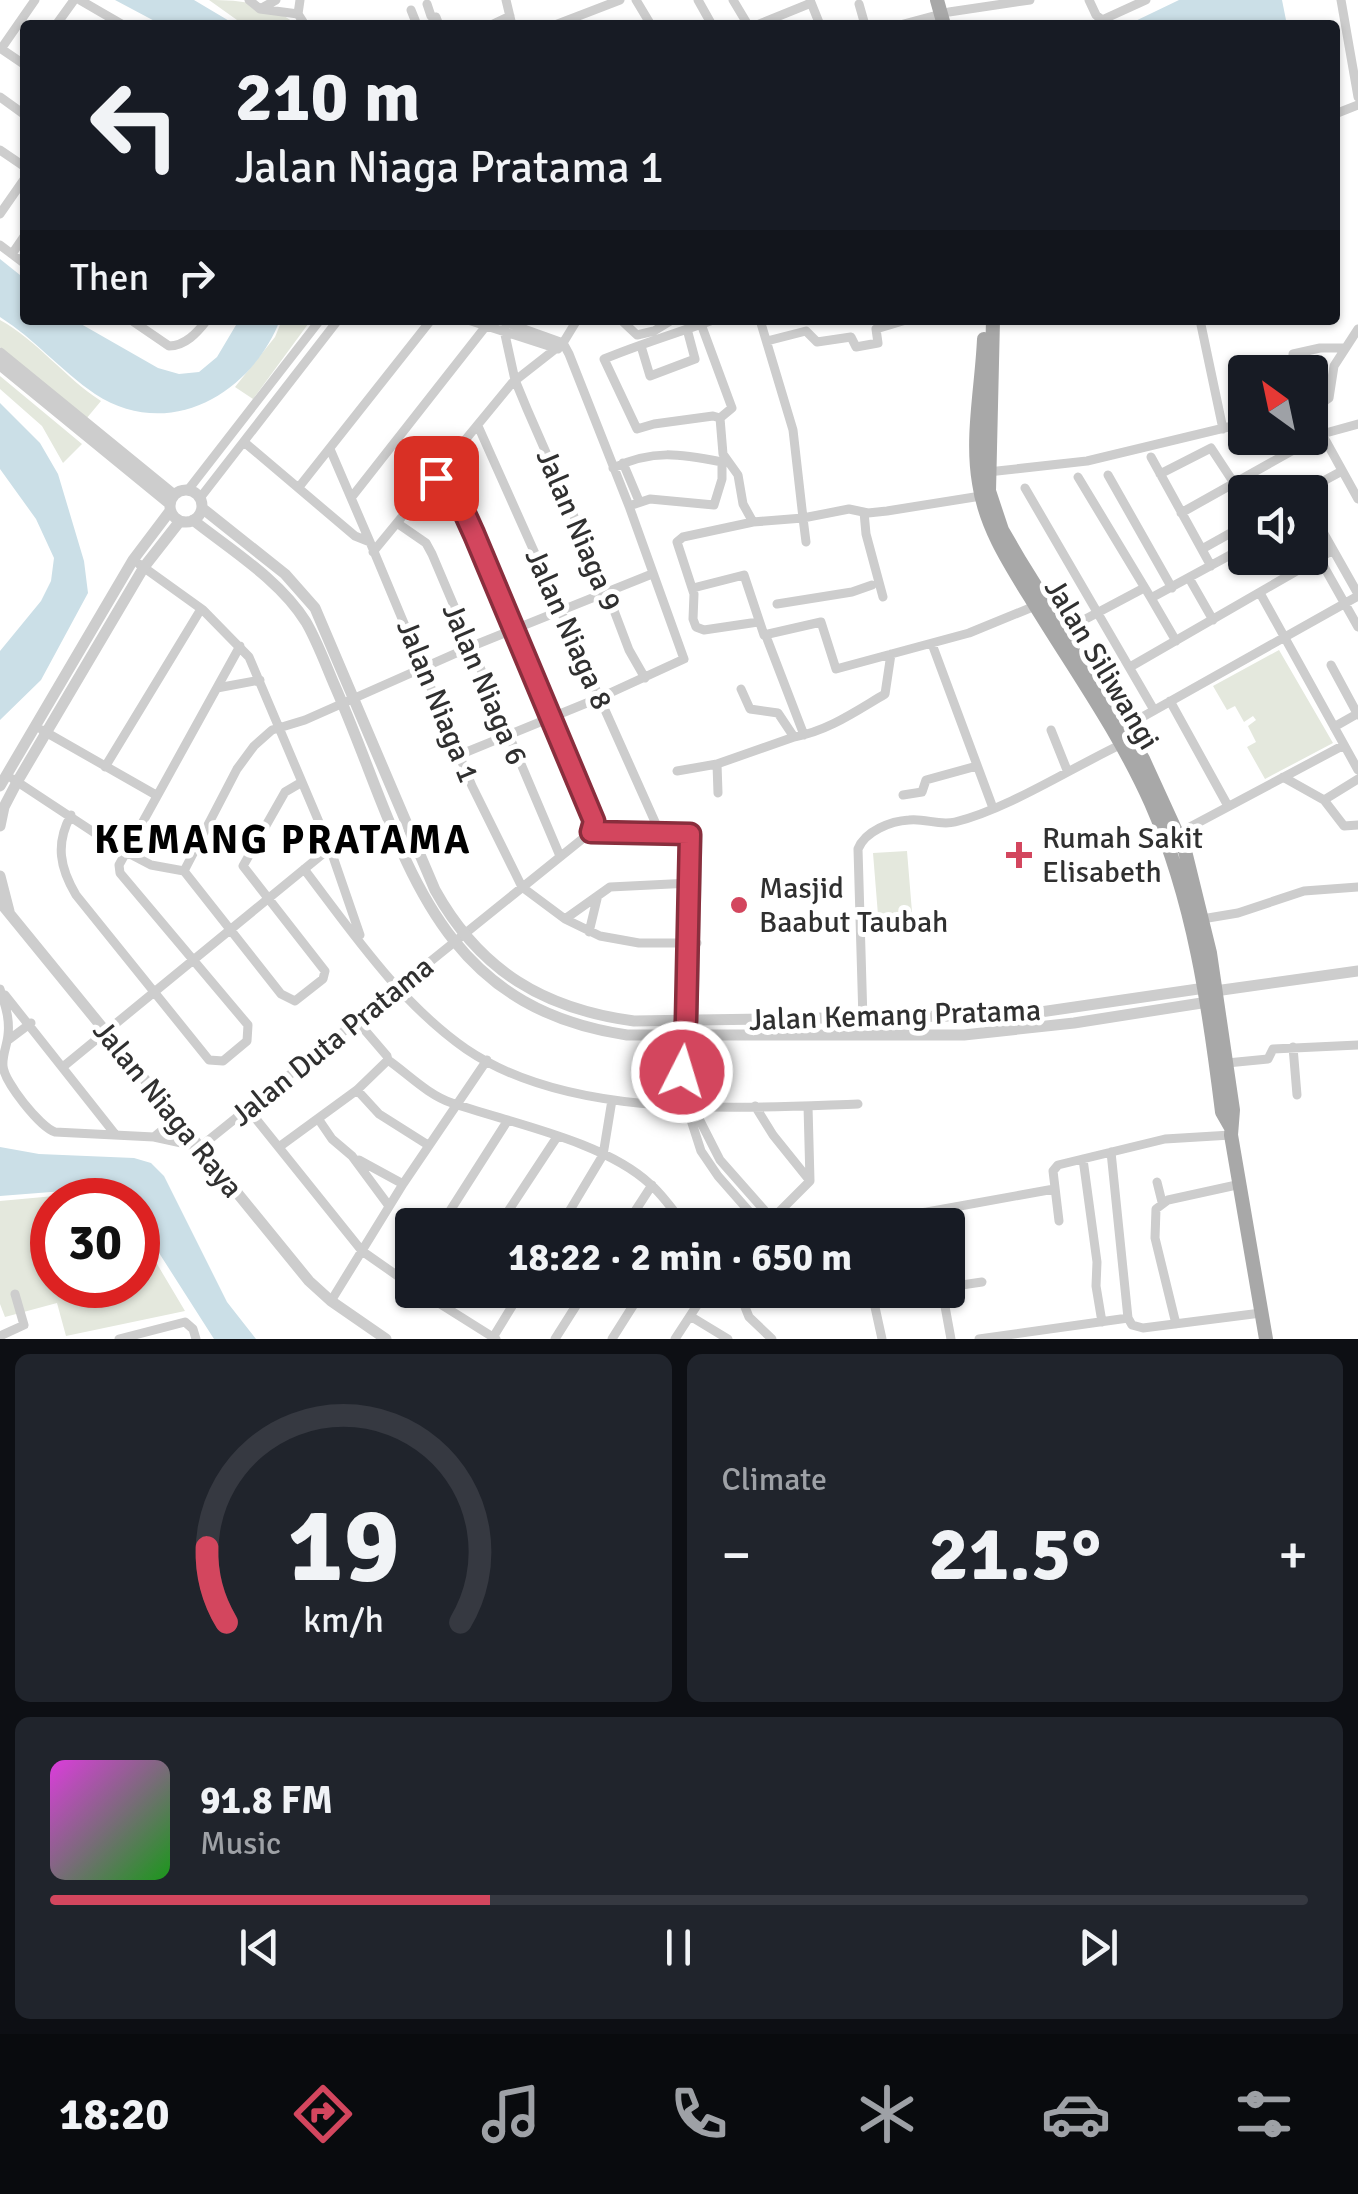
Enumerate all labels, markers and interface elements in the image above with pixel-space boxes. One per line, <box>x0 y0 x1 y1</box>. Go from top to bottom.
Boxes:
text: 210 m <box>235 54 420 140</box>
icon: left <box>70 60 200 190</box>
text: Jalan Niaga Pratama 1 <box>235 140 664 195</box>
icon: right <box>169 250 224 305</box>
text: Then <box>70 254 149 301</box>
north arrow <box>1228 355 1328 455</box>
map controls <box>1228 355 1328 575</box>
pin <box>394 436 479 521</box>
street label: Jalan Niaga 9 <box>528 444 629 617</box>
icon: arrive <box>409 451 464 506</box>
button: sound <box>1228 475 1328 575</box>
street label: Jalan Niaga 8 <box>517 543 620 715</box>
street label: Jalan Siliwangi <box>1036 572 1167 757</box>
street label: Jalan Niaga 6 <box>434 598 535 771</box>
street label: Jalan Niaga 1 <box>388 614 487 788</box>
district label: KEMANG PRATAMA <box>94 815 472 865</box>
place label: Rumah Sakit Elisabeth <box>1042 820 1203 891</box>
marker: Rumah Sakit Elisabeth <box>1006 842 1032 868</box>
place label: Masjid Baabut Taubah <box>759 870 948 941</box>
marker: Masjid Baabut Taubah <box>728 894 750 916</box>
street label: Jalan Duta Pratama <box>223 948 441 1134</box>
street label: Jalan Kemang Pratama <box>748 992 1042 1039</box>
street label: Jalan Niaga Raya <box>85 1013 250 1206</box>
position arrow <box>630 1020 734 1124</box>
speed limit sign: 30 <box>30 1178 160 1308</box>
text: 18:22 · 2 min · 650 m <box>508 1234 852 1281</box>
text: Climate <box>722 1460 827 1499</box>
text: 19 <box>287 1482 399 1610</box>
text: 21.5° <box>928 1508 1101 1601</box>
text: − <box>722 1521 751 1589</box>
text: + <box>1278 1521 1308 1589</box>
text: km/h <box>303 1598 384 1642</box>
text: 91.8 FM <box>200 1777 333 1824</box>
text: Music <box>200 1824 281 1863</box>
icon: previous <box>232 1920 287 1975</box>
icon: pause <box>651 1920 706 1975</box>
icon: next <box>1071 1920 1126 1975</box>
icon: directions <box>288 2079 358 2149</box>
icon: music <box>476 2079 546 2149</box>
icon: phone <box>664 2079 734 2149</box>
icon: climate <box>852 2079 922 2149</box>
icon: car <box>1041 2079 1111 2149</box>
icon: filters <box>1229 2079 1299 2149</box>
text: 18:20 <box>59 2087 170 2142</box>

